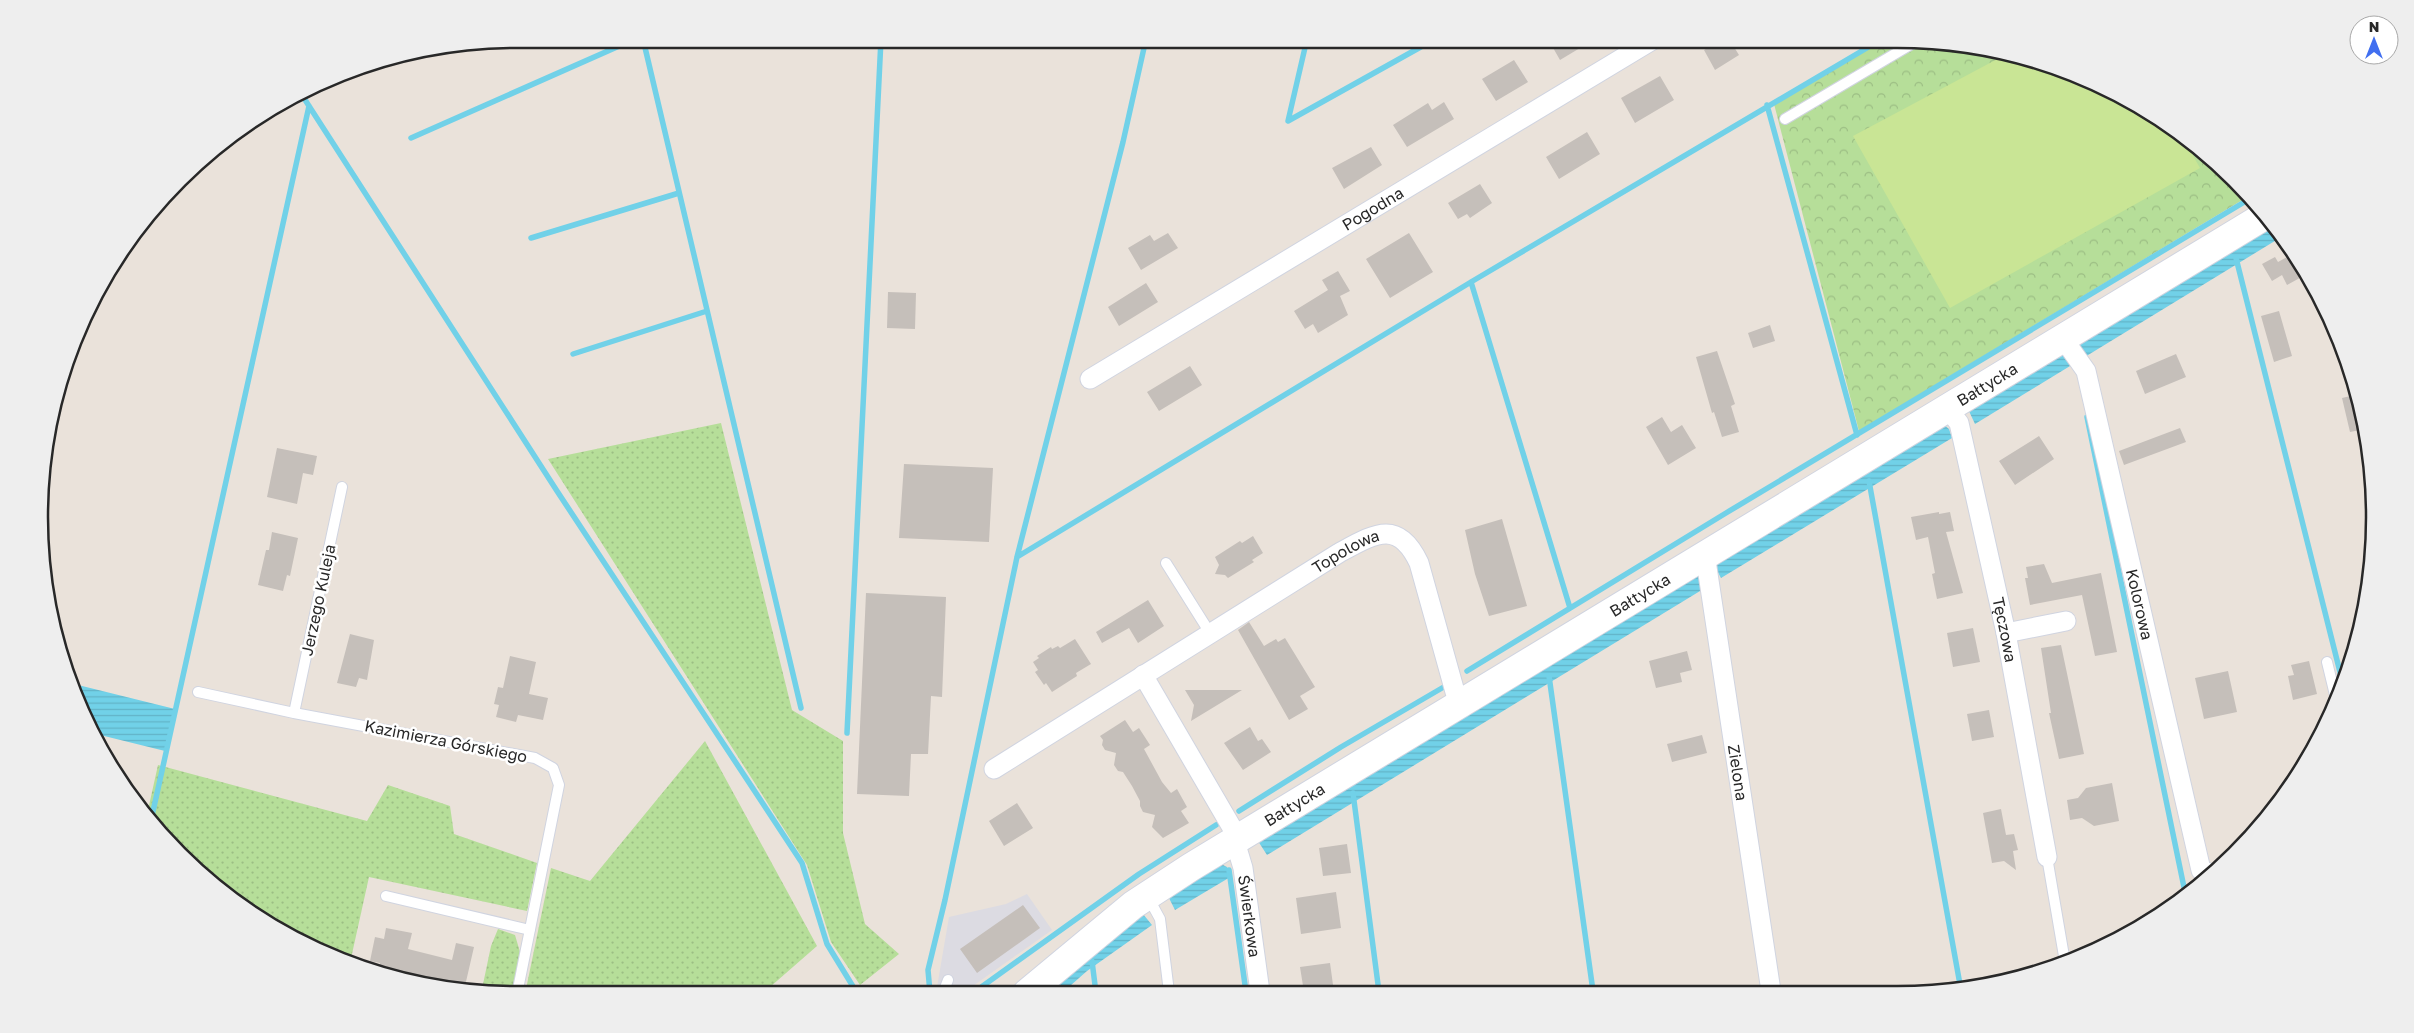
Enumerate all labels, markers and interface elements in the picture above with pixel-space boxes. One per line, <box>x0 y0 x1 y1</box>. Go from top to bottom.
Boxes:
north arrow <box>2349 15 2399 65</box>
text: N <box>2369 18 2379 35</box>
street label: Pogodna <box>1338 182 1407 235</box>
street label: Bałtycka <box>1953 358 2021 410</box>
street label: Topolowa <box>1308 525 1382 577</box>
street label: Jerzego Kuleja <box>296 542 340 658</box>
street label: Kolorowa <box>2122 567 2158 642</box>
street label: Bałtycka <box>1606 569 1674 621</box>
street label: Tęczowa <box>1988 595 2021 664</box>
street label: Kazimierza Górskiego <box>363 715 529 767</box>
street label: Zielona <box>1724 743 1752 802</box>
street label: Bałtycka <box>1260 778 1328 830</box>
street label: Świerkowa <box>1234 874 1265 958</box>

